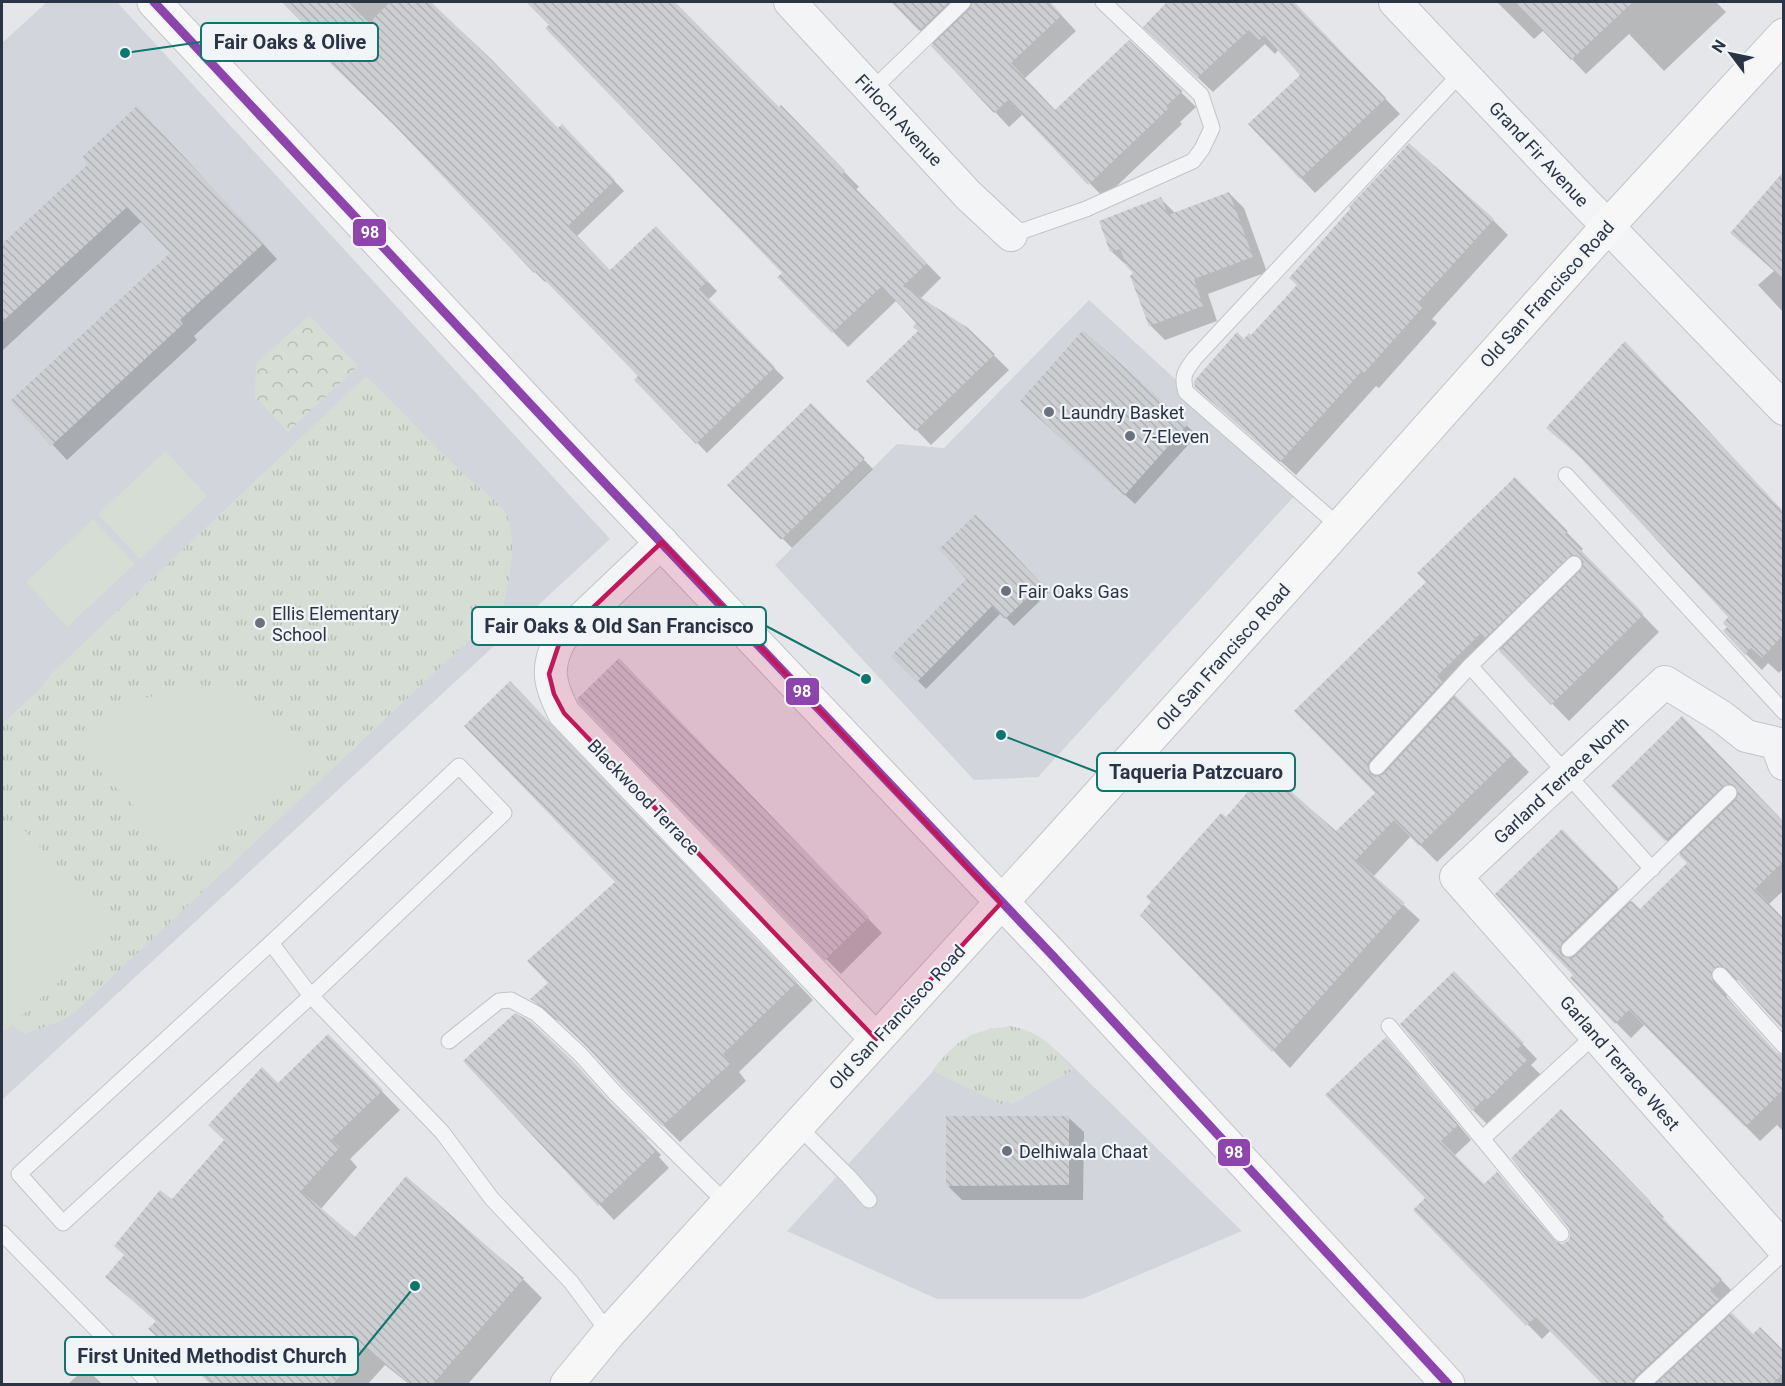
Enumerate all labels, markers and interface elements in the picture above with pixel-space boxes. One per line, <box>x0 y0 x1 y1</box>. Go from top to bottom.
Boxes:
callout: Fair Oaks & Olive <box>201 23 378 61</box>
north arrow <box>1701 24 1761 84</box>
text: Fair Oaks & Olive <box>214 30 367 54</box>
text: N <box>1708 36 1730 56</box>
street label: Firloch Avenue <box>851 70 947 170</box>
street label: Grand Fir Avenue <box>1485 97 1593 211</box>
street label: Old San Francisco Road <box>1476 216 1618 372</box>
line badge: 98 <box>352 218 387 247</box>
text: 98 <box>361 223 379 242</box>
place label: Laundry Basket <box>1061 402 1185 423</box>
marker: Laundry Basket <box>1042 405 1056 419</box>
place label: 7-Eleven <box>1142 426 1209 447</box>
marker: 7-Eleven <box>1123 429 1137 443</box>
street label: Old San Francisco Road <box>1152 579 1294 735</box>
place label: Fair Oaks Gas <box>1018 581 1129 602</box>
marker: Fair Oaks Gas <box>999 584 1013 598</box>
place label: Ellis Elementary School <box>272 603 399 645</box>
callout: Fair Oaks & Old San Francisco <box>472 607 766 645</box>
text: Fair Oaks & Old San Francisco <box>484 614 754 638</box>
marker: Ellis Elementary School <box>253 616 267 630</box>
line badge: 98 <box>785 677 820 706</box>
text: 98 <box>793 682 811 701</box>
street label: Garland Terrace North <box>1489 712 1633 848</box>
street label: Blackwood Terrace <box>584 735 704 859</box>
callout: Taqueria Patzcuaro <box>1097 753 1295 791</box>
text: Taqueria Patzcuaro <box>1109 760 1283 784</box>
street label: Old San Francisco Road <box>825 940 969 1094</box>
street label: Garland Terrace West <box>1556 991 1684 1135</box>
line badge: 98 <box>1217 1138 1251 1167</box>
place label: Delhiwala Chaat <box>1019 1141 1148 1162</box>
text: 98 <box>1225 1143 1243 1162</box>
marker: Delhiwala Chaat <box>1000 1144 1014 1158</box>
callout: First United Methodist Church <box>65 1337 358 1375</box>
text: First United Methodist Church <box>77 1344 347 1368</box>

